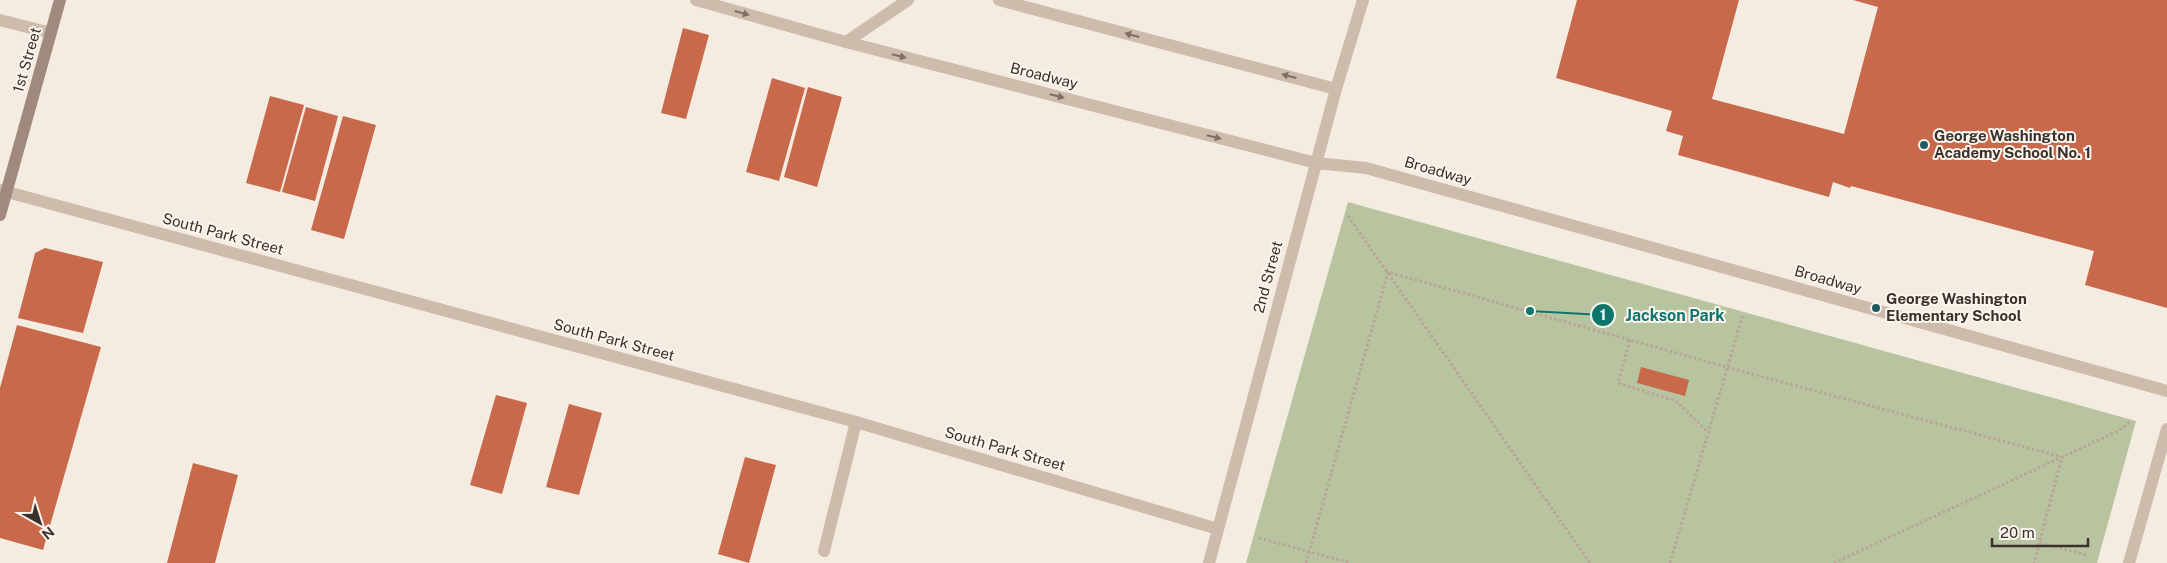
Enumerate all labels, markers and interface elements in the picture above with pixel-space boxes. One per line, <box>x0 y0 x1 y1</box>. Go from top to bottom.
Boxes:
one-way arrow <box>735 10 750 18</box>
street label: 1st Street <box>9 25 44 94</box>
one-way arrow <box>1124 31 1139 39</box>
one-way arrow <box>892 52 907 60</box>
street label: Broadway <box>1009 59 1080 92</box>
one-way arrow <box>1281 72 1296 80</box>
one-way arrow <box>1049 93 1064 101</box>
place label: George Washington Academy School No. 1 <box>1934 127 2091 161</box>
one-way arrow <box>1207 133 1222 141</box>
marker: George Washington Academy School No. 1 <box>1918 139 1930 151</box>
street label: Broadway <box>1403 153 1474 188</box>
street label: South Park Street <box>161 209 286 258</box>
street label: 2nd Street <box>1250 239 1285 315</box>
street label: Broadway <box>1793 262 1864 297</box>
place label: George Washington Elementary School <box>1886 290 2027 324</box>
callout: Jackson Park <box>1591 300 1735 331</box>
marker: George Washington Elementary School <box>1870 302 1882 314</box>
text: 1 <box>1600 306 1606 323</box>
text: Jackson Park <box>1625 306 1725 325</box>
street label: South Park Street <box>552 315 677 364</box>
street label: South Park Street <box>943 423 1068 474</box>
north arrow <box>15 498 65 548</box>
scale bar <box>1992 516 2088 548</box>
text: N <box>39 523 57 543</box>
text: 20 m <box>2000 524 2035 541</box>

